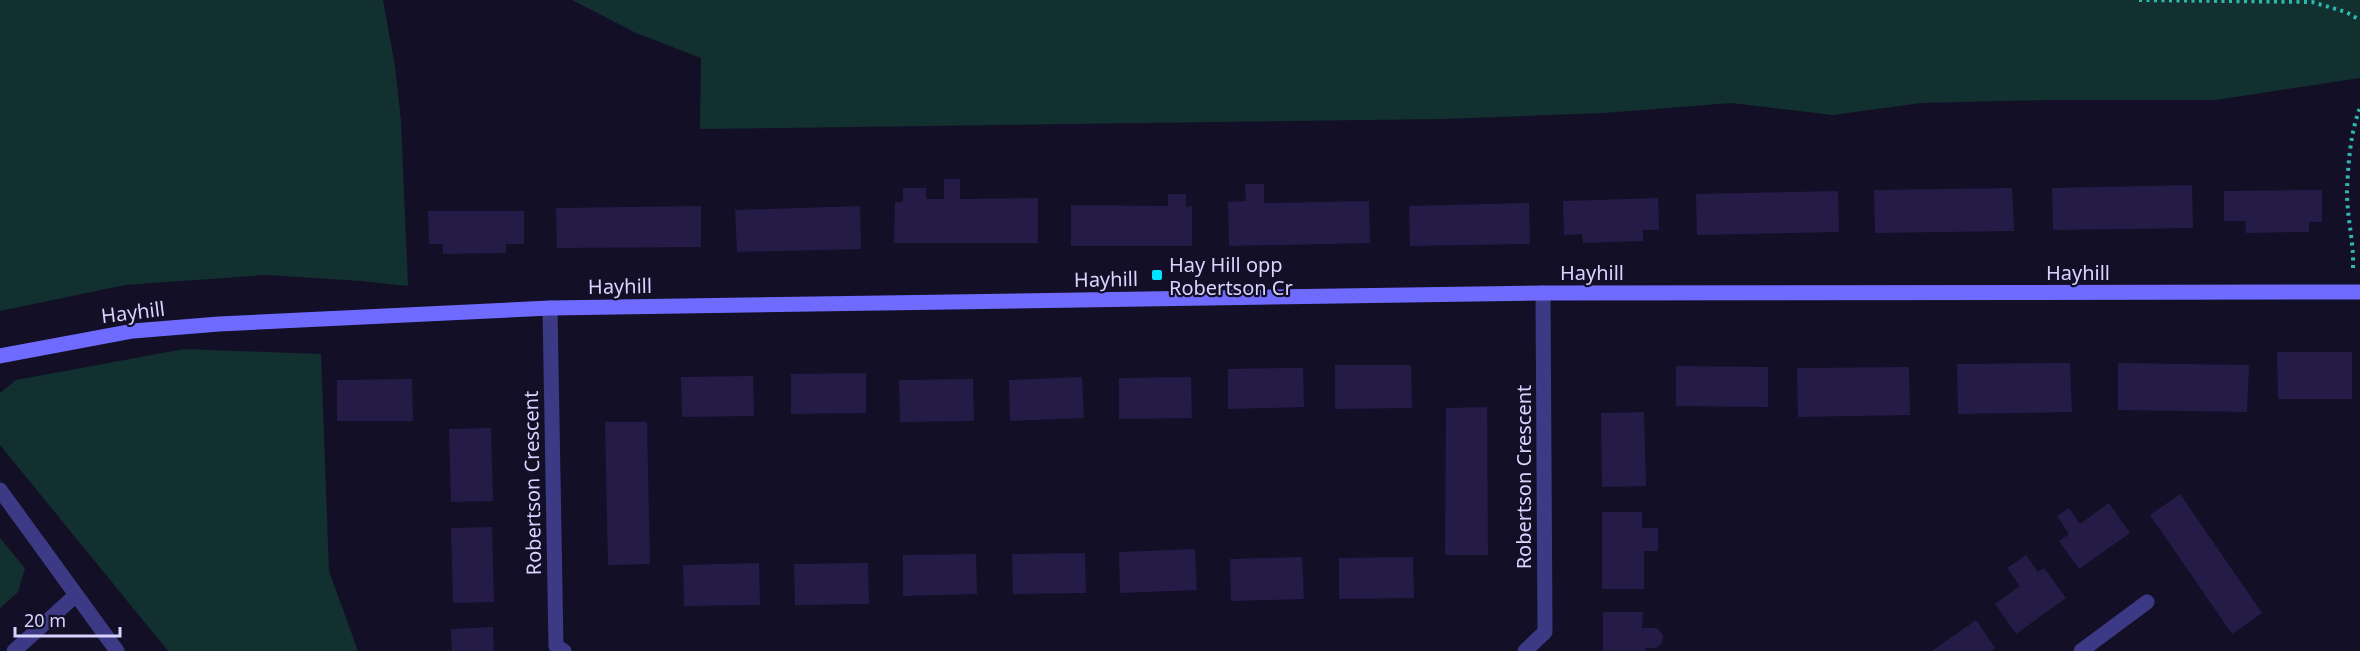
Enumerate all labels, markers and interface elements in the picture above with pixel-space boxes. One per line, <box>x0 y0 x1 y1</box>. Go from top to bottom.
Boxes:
place label: Hay Hill opp Robertson Cr <box>1169 251 1293 301</box>
street label: Hayhill <box>1560 259 1624 286</box>
street label: Hayhill <box>2046 259 2110 286</box>
street label: Hayhill <box>1074 265 1138 293</box>
marker: Hay Hill opp Robertson Cr <box>1150 268 1164 282</box>
street label: Hayhill <box>588 272 652 300</box>
street label: Hayhill <box>100 295 166 329</box>
street label: Robertson Crescent <box>1510 385 1537 569</box>
street label: Robertson Crescent <box>517 390 547 576</box>
scale bar <box>15 600 120 638</box>
text: 20 m <box>24 608 66 632</box>

